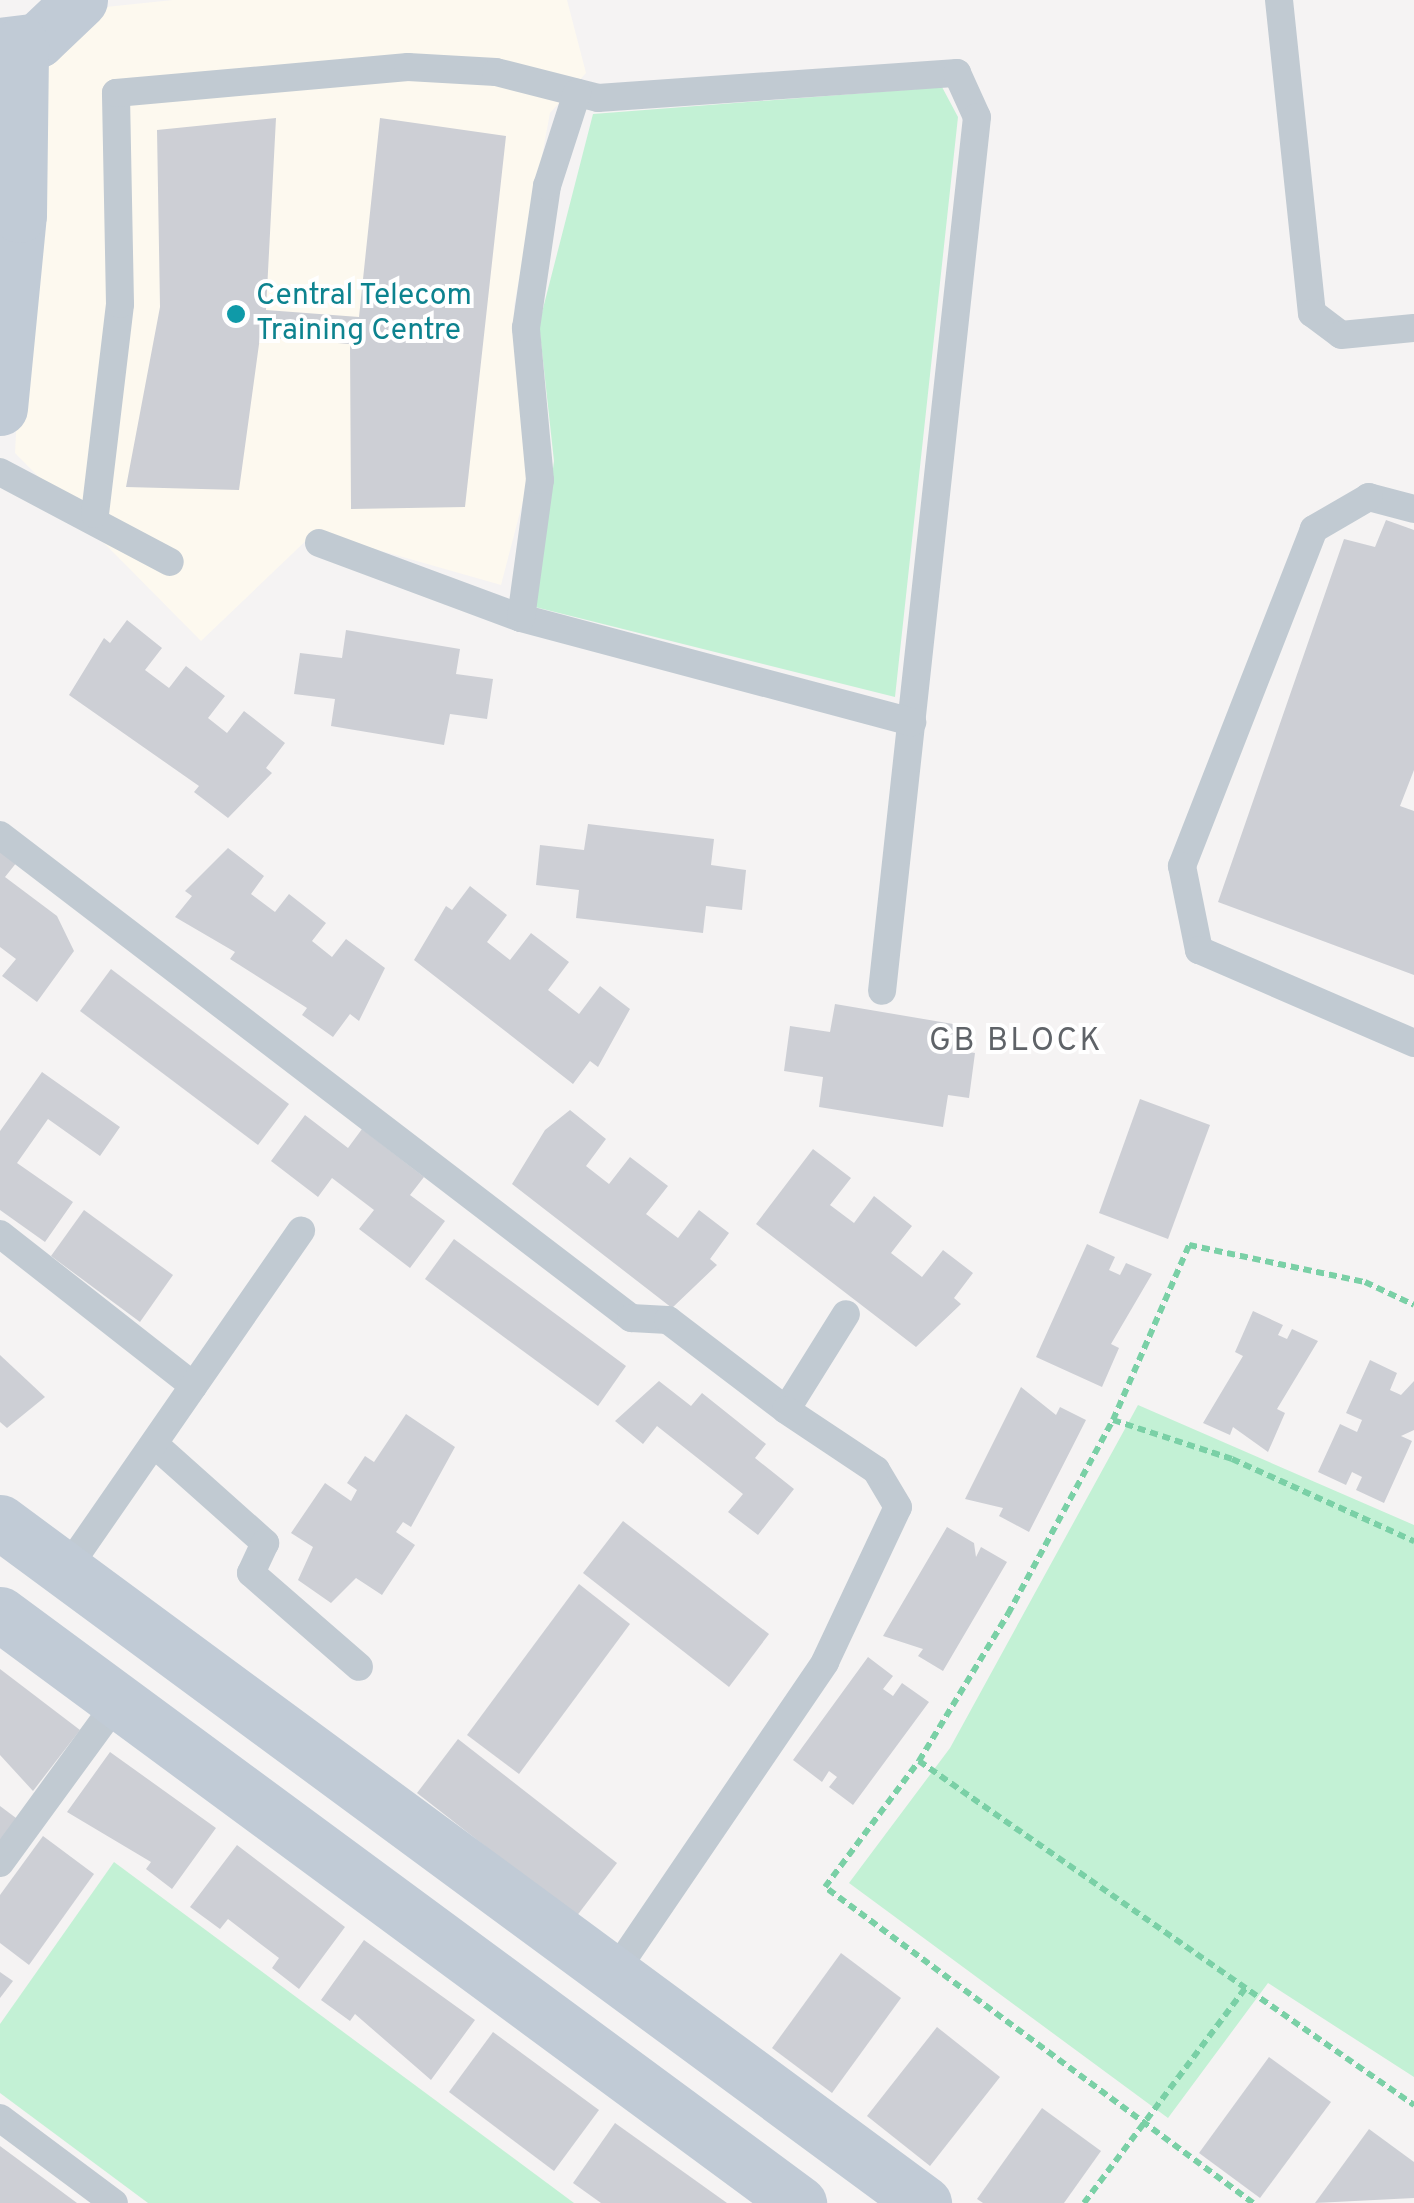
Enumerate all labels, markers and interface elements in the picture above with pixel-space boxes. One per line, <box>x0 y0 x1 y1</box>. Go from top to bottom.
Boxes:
place label: Central Telecom Training Centre <box>256 279 473 350</box>
marker: Central Telecom Training Centre <box>225 303 247 325</box>
district label: GB BLOCK <box>929 1023 1103 1061</box>

